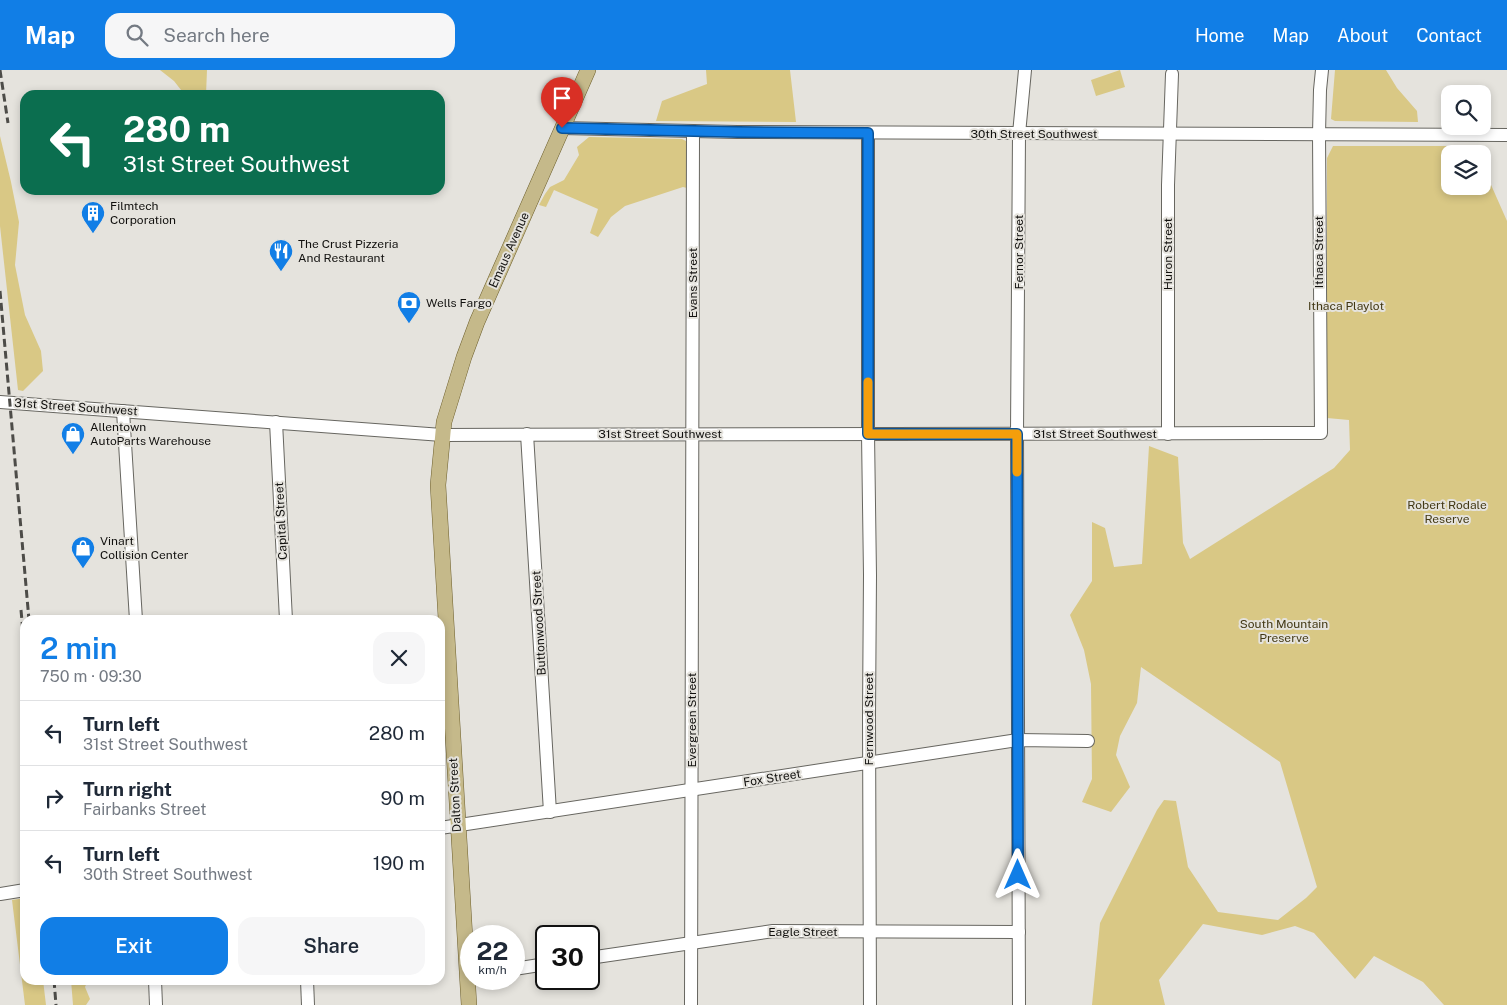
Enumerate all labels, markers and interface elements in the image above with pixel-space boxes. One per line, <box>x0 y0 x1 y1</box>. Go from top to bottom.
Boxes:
search box <box>105 13 455 58</box>
text: Map <box>25 21 75 49</box>
icon: search <box>123 21 151 49</box>
text: Search here <box>163 24 270 46</box>
text: Home <box>1195 25 1245 46</box>
text: Map <box>1273 25 1309 46</box>
text: About <box>1337 25 1388 46</box>
text: Contact <box>1416 25 1482 46</box>
pin <box>541 77 583 128</box>
icon: arrive <box>548 84 576 112</box>
map controls <box>1441 85 1491 195</box>
button: search <box>1441 85 1491 135</box>
text: 280 m <box>123 109 230 150</box>
icon: left <box>40 110 105 175</box>
street label: 30th Street Southwest <box>970 127 1098 141</box>
button: layers <box>1441 145 1491 195</box>
text: 31st Street Southwest <box>123 151 350 177</box>
place label: Filmtech Corporation <box>110 199 176 227</box>
building icon: Filmtech Corporation <box>80 200 106 234</box>
street label: Emaus Avenue <box>486 210 532 290</box>
street label: Fernor Street <box>1012 214 1026 289</box>
street label: Ithaca Street <box>1312 215 1326 288</box>
street label: Huron Street <box>1161 217 1175 290</box>
place label: The Crust Pizzeria And Restaurant <box>298 237 398 265</box>
restaurant icon: The Crust Pizzeria And Restaurant <box>268 238 294 272</box>
street label: Evans Street <box>686 247 700 318</box>
bank icon: Wells Fargo <box>396 290 422 324</box>
place label: Wells Fargo <box>426 296 492 310</box>
park label: Ithaca Playlot <box>1308 299 1384 313</box>
street label: 31st Street Southwest <box>14 396 139 418</box>
place label: Allentown AutoParts Warehouse <box>90 420 211 448</box>
shop icon: Allentown AutoParts Warehouse <box>60 421 86 455</box>
street label: 31st Street Southwest <box>598 427 722 441</box>
street label: 31st Street Southwest <box>1033 427 1157 441</box>
street label: Capital Street <box>272 481 290 560</box>
park label: Robert Rodale Reserve <box>1407 498 1487 526</box>
place label: Vinart Collision Center <box>100 534 189 562</box>
shop icon: Vinart Collision Center <box>70 535 96 569</box>
street label: Buttonwood Street <box>529 570 549 676</box>
park label: South Mountain Preserve <box>1240 617 1328 645</box>
text: 2 min <box>40 630 117 666</box>
button: close <box>373 632 425 684</box>
text: 750 m · 09:30 <box>40 667 142 686</box>
street label: Evergreen Street <box>685 672 699 768</box>
street label: Fernwood Street <box>862 672 876 766</box>
text: Turn left <box>83 713 160 735</box>
icon: left <box>40 719 68 747</box>
text: 280 m <box>369 722 425 744</box>
text: 31st Street Southwest <box>83 735 248 754</box>
street label: Dalton Street <box>446 757 464 832</box>
street label: Fox Street <box>742 766 802 789</box>
text: Turn right <box>83 778 172 800</box>
icon: right <box>40 784 68 812</box>
text: 90 m <box>381 787 425 809</box>
text: Fairbanks Street <box>83 800 207 819</box>
text: Turn left <box>83 843 160 865</box>
position arrow <box>991 848 1043 900</box>
icon: left <box>40 849 68 877</box>
text: 190 m <box>373 852 425 874</box>
text: 30th Street Southwest <box>83 865 252 884</box>
button: Exit <box>40 917 228 975</box>
button: Share <box>238 917 425 975</box>
speed limit sign: 30 <box>535 925 600 990</box>
street label: Eagle Street <box>768 925 838 939</box>
text: 22 <box>477 936 508 966</box>
text: km/h <box>478 963 507 977</box>

